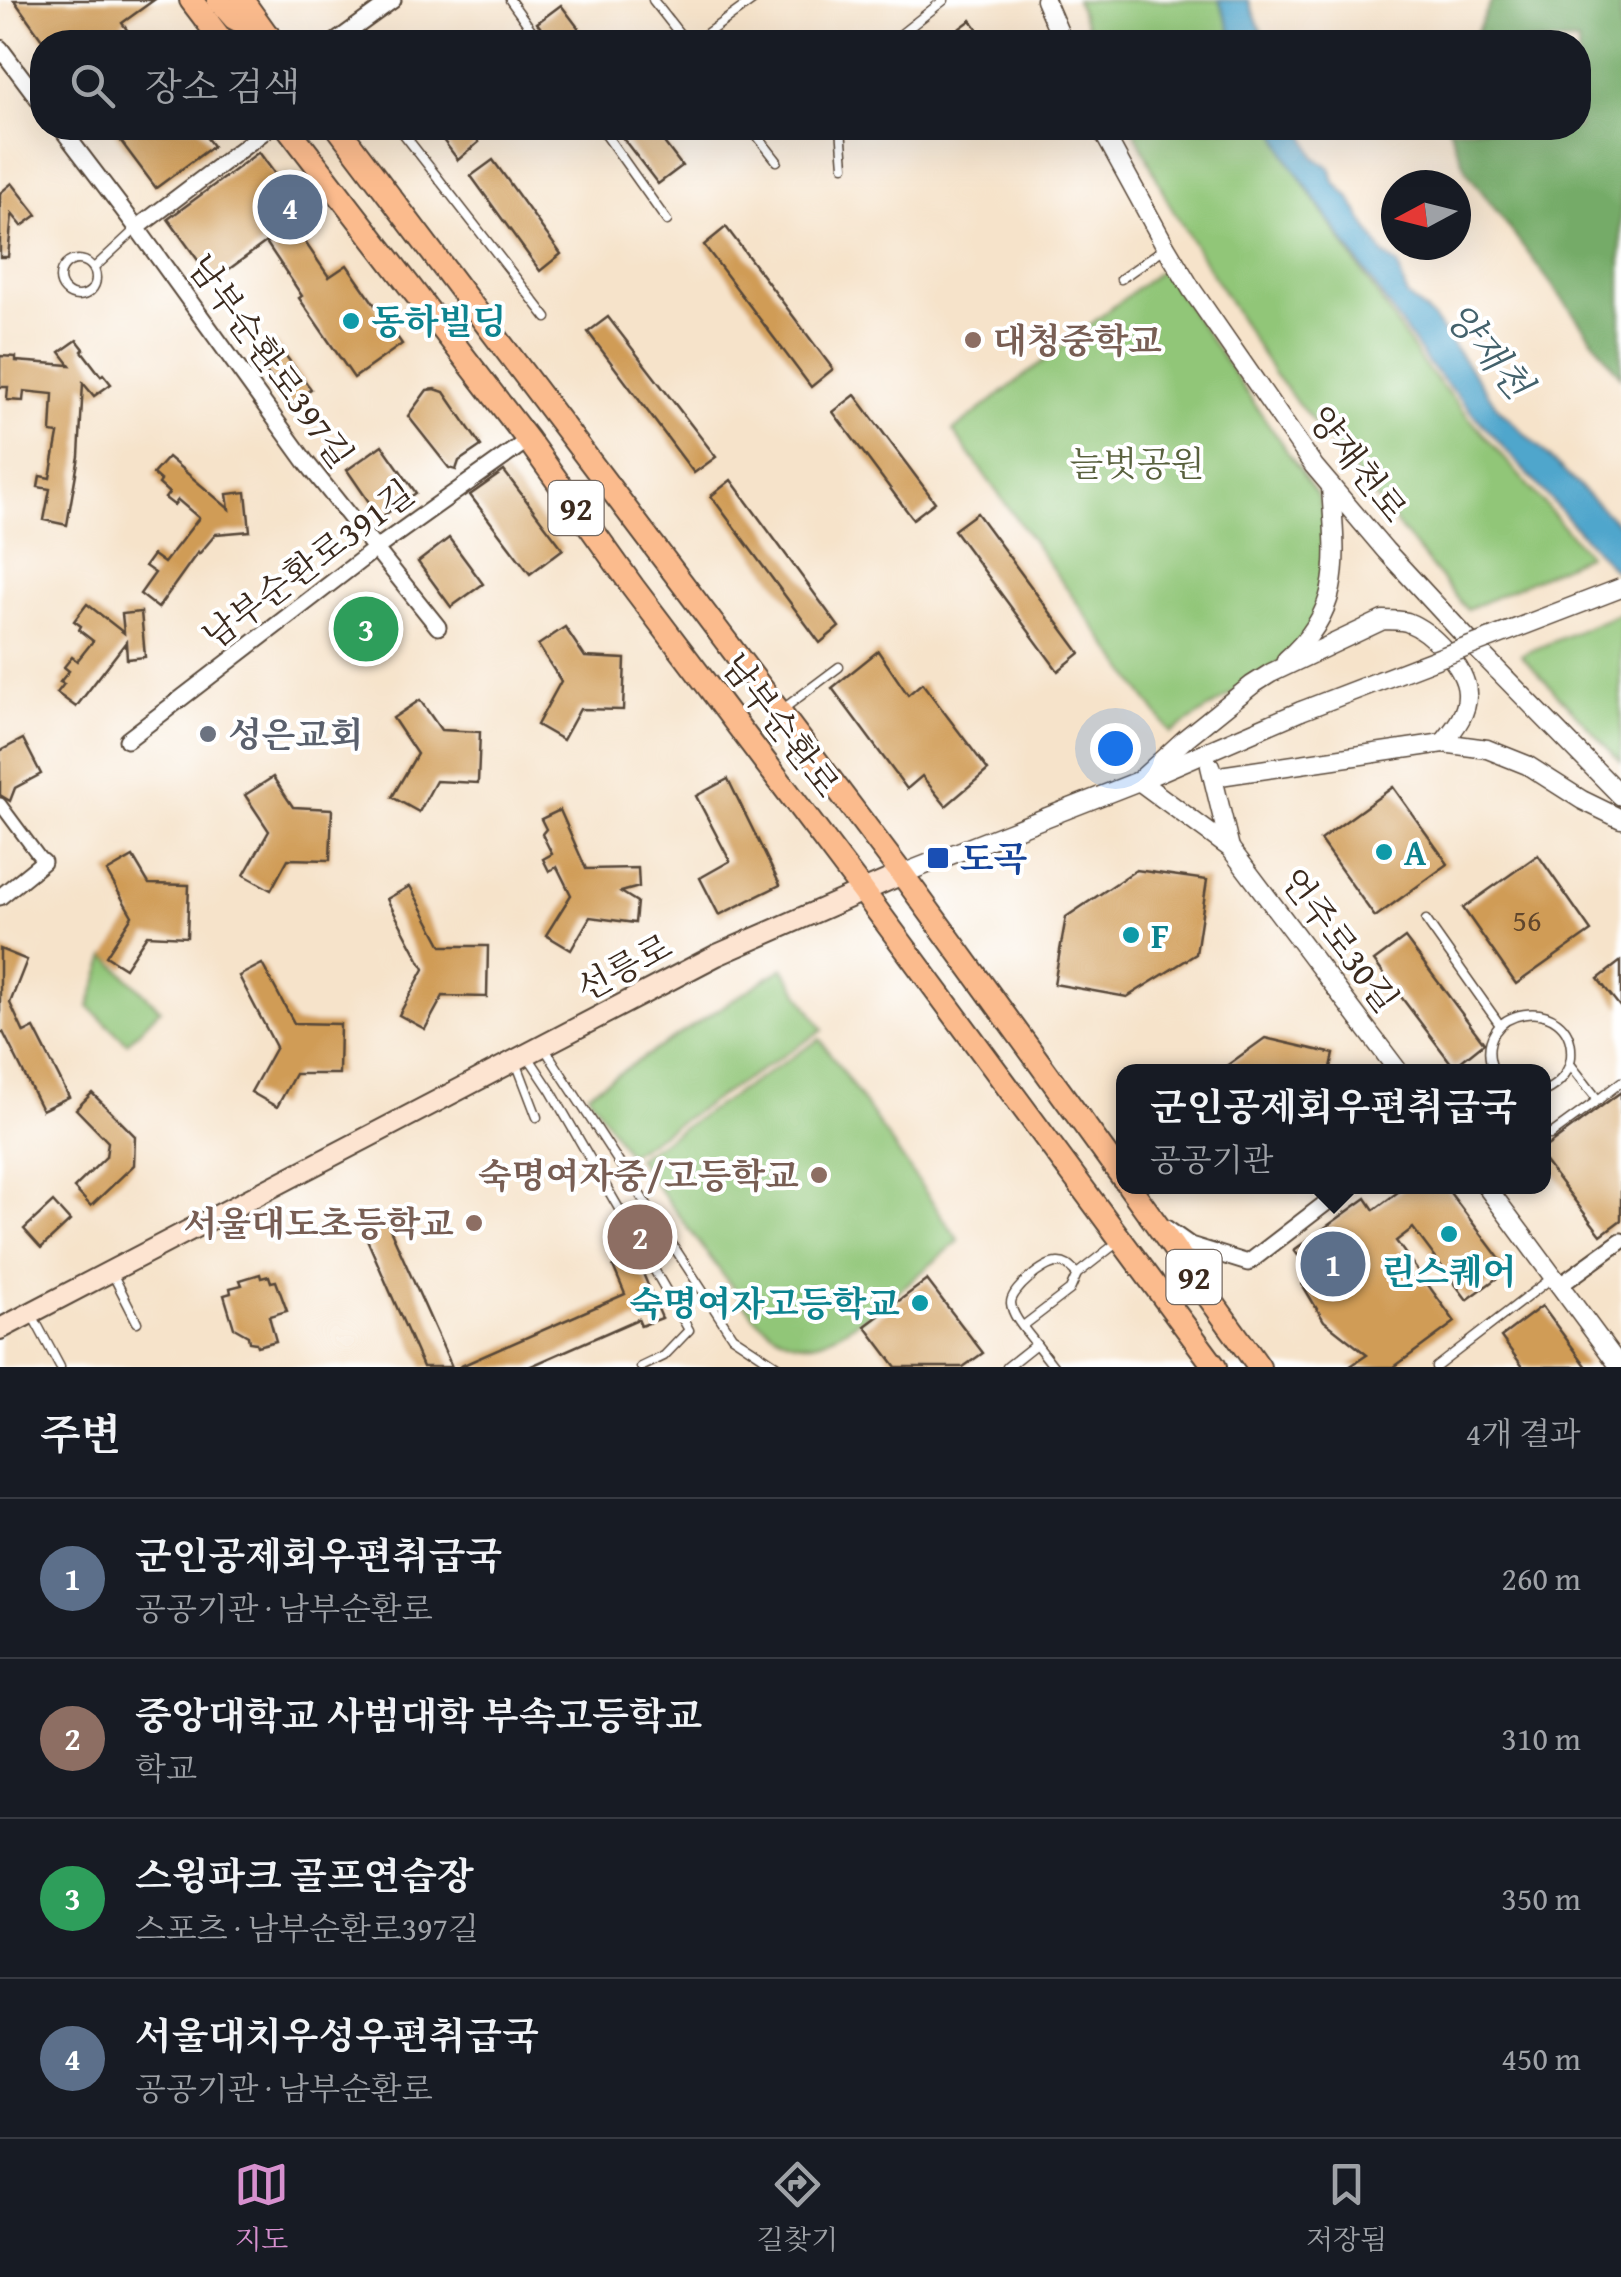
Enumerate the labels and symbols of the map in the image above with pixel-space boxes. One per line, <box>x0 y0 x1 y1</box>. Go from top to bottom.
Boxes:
pin: 4 <box>258 170 322 244</box>
north arrow <box>1381 170 1471 260</box>
street label: 남부순환로397길 <box>176 244 366 478</box>
water label: 양재천 <box>1432 290 1547 412</box>
place label: 동하빌딩 <box>371 296 506 347</box>
marker: 동하빌딩 <box>340 310 362 332</box>
place label: 대청중학교 <box>993 315 1162 366</box>
marker: 대청중학교 <box>962 329 984 351</box>
street label: 양재천로 <box>1296 395 1420 533</box>
park label: 늘벗공원 <box>1069 438 1205 489</box>
street label: 남부순환로391길 <box>194 471 422 657</box>
road number: 92 <box>548 481 604 535</box>
pin: 3 <box>334 592 398 666</box>
street label: 남부순환로 <box>710 642 852 808</box>
place label: 성은교회 <box>228 709 363 760</box>
marker: 성은교회 <box>197 723 219 745</box>
your location <box>1090 723 1141 774</box>
place label: A <box>1404 827 1427 878</box>
place label: 도곡 <box>960 833 1028 884</box>
marker: A <box>1373 841 1395 863</box>
marker: 도곡 <box>925 845 951 871</box>
street label: 언주로30길 <box>1269 857 1411 1023</box>
house number: 56 <box>1513 898 1541 942</box>
place label: F <box>1151 910 1169 961</box>
street label: 선릉로 <box>567 921 681 1013</box>
marker: F <box>1120 924 1142 946</box>
place label: 숙명여자중/고등학교 <box>478 1150 799 1201</box>
marker: 숙명여자중/고등학교 <box>808 1164 830 1186</box>
place label: 서울대도초등학교 <box>184 1198 454 1249</box>
pin: 2 <box>608 1200 672 1274</box>
marker: 서울대도초등학교 <box>463 1212 485 1234</box>
marker: 린스퀘어 <box>1438 1223 1460 1245</box>
pin: 1 <box>1300 1226 1366 1302</box>
place label: 린스퀘어 <box>1381 1246 1517 1297</box>
road number: 92 <box>1166 1250 1222 1304</box>
place label: 숙명여자고등학교 <box>630 1278 900 1329</box>
marker: 숙명여자고등학교 <box>909 1292 931 1314</box>

